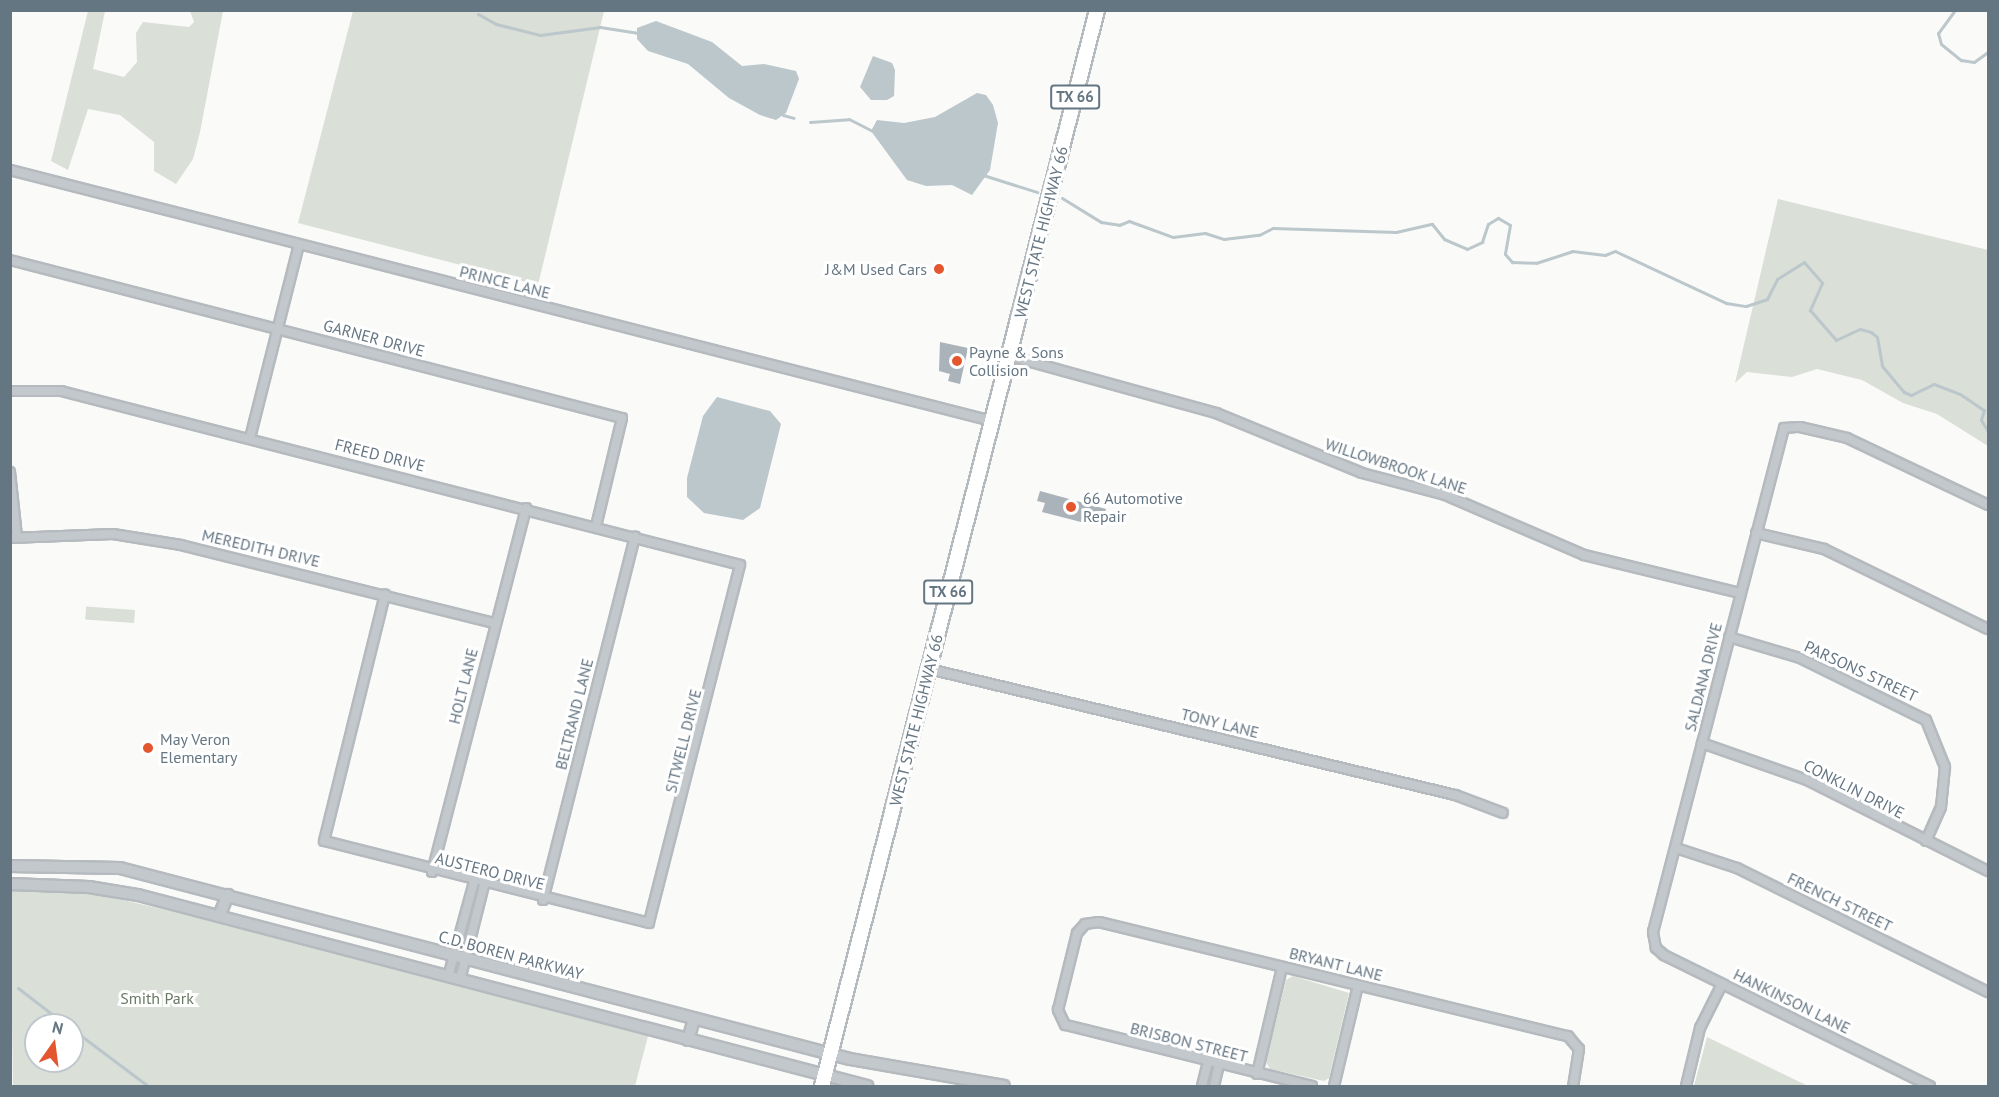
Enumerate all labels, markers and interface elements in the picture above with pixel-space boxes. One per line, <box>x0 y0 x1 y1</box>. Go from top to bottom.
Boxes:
road number: TX 66 <box>1050 85 1100 109</box>
street label: WEST STATE HIGHWAY 66 <box>1010 144 1072 320</box>
place label: J&M Used Cars <box>825 259 927 279</box>
street label: PRINCE LANE <box>458 261 552 303</box>
marker: J&M Used Cars <box>932 262 946 276</box>
street label: GARNER DRIVE <box>321 315 427 361</box>
place label: Payne & Sons Collision <box>969 342 1064 380</box>
marker: Payne & Sons Collision <box>950 354 964 368</box>
street label: WILLOWBROOK LANE <box>1322 434 1470 498</box>
street label: FREED DRIVE <box>333 435 427 475</box>
place label: 66 Automotive Repair <box>1083 488 1183 526</box>
marker: 66 Automotive Repair <box>1064 500 1078 514</box>
street label: MEREDITH DRIVE <box>200 525 322 571</box>
road number: TX 66 <box>922 580 974 604</box>
street label: SALDANA DRIVE <box>1680 620 1726 734</box>
street label: WEST STATE HIGHWAY 66 <box>885 632 947 808</box>
street label: PARSONS STREET <box>1801 636 1921 706</box>
street label: HOLT LANE <box>444 646 482 726</box>
street label: BELTRAND LANE <box>551 656 597 772</box>
street label: SITWELL DRIVE <box>661 687 705 795</box>
street label: TONY LANE <box>1179 704 1261 742</box>
place label: May Veron Elementary <box>160 729 238 767</box>
marker: May Veron Elementary <box>141 741 155 755</box>
street label: CONKLIN DRIVE <box>1800 755 1908 823</box>
street label: AUSTERO DRIVE <box>433 848 547 894</box>
street label: FRENCH STREET <box>1784 868 1896 936</box>
street label: C.D. BOREN PARKWAY <box>436 926 586 984</box>
street label: BRYANT LANE <box>1287 943 1385 985</box>
street label: HANKINSON LANE <box>1730 964 1854 1038</box>
park label: Smith Park <box>120 988 194 1008</box>
north arrow <box>24 1013 84 1073</box>
text: N <box>50 1016 65 1038</box>
street label: BRISBON STREET <box>1128 1018 1250 1066</box>

